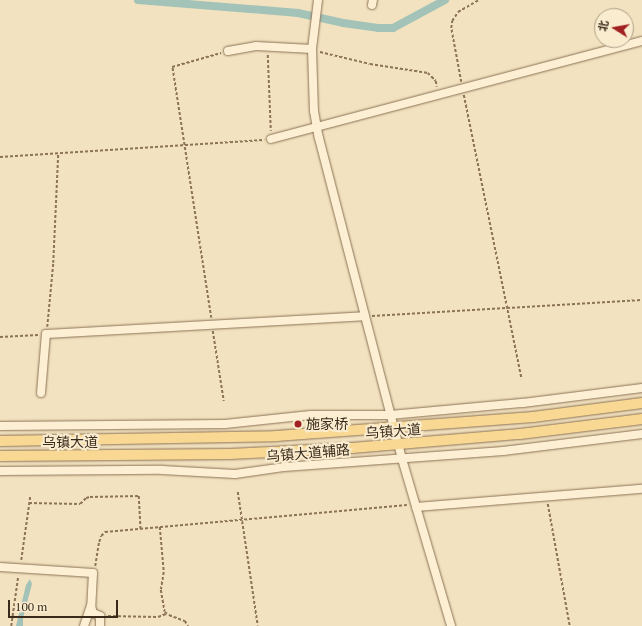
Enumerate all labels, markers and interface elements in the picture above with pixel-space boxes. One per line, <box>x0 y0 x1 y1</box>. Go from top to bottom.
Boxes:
north arrow <box>594 8 634 48</box>
text: 北 <box>595 19 611 33</box>
place label: 施家桥 <box>306 416 348 432</box>
marker: 施家桥 <box>293 419 303 429</box>
street label: 乌镇大道 <box>364 421 422 441</box>
street label: 乌镇大道 <box>42 434 98 450</box>
street label: 乌镇大道辅路 <box>265 441 351 465</box>
scale bar <box>10 592 120 618</box>
text: 100 m <box>15 599 47 614</box>

